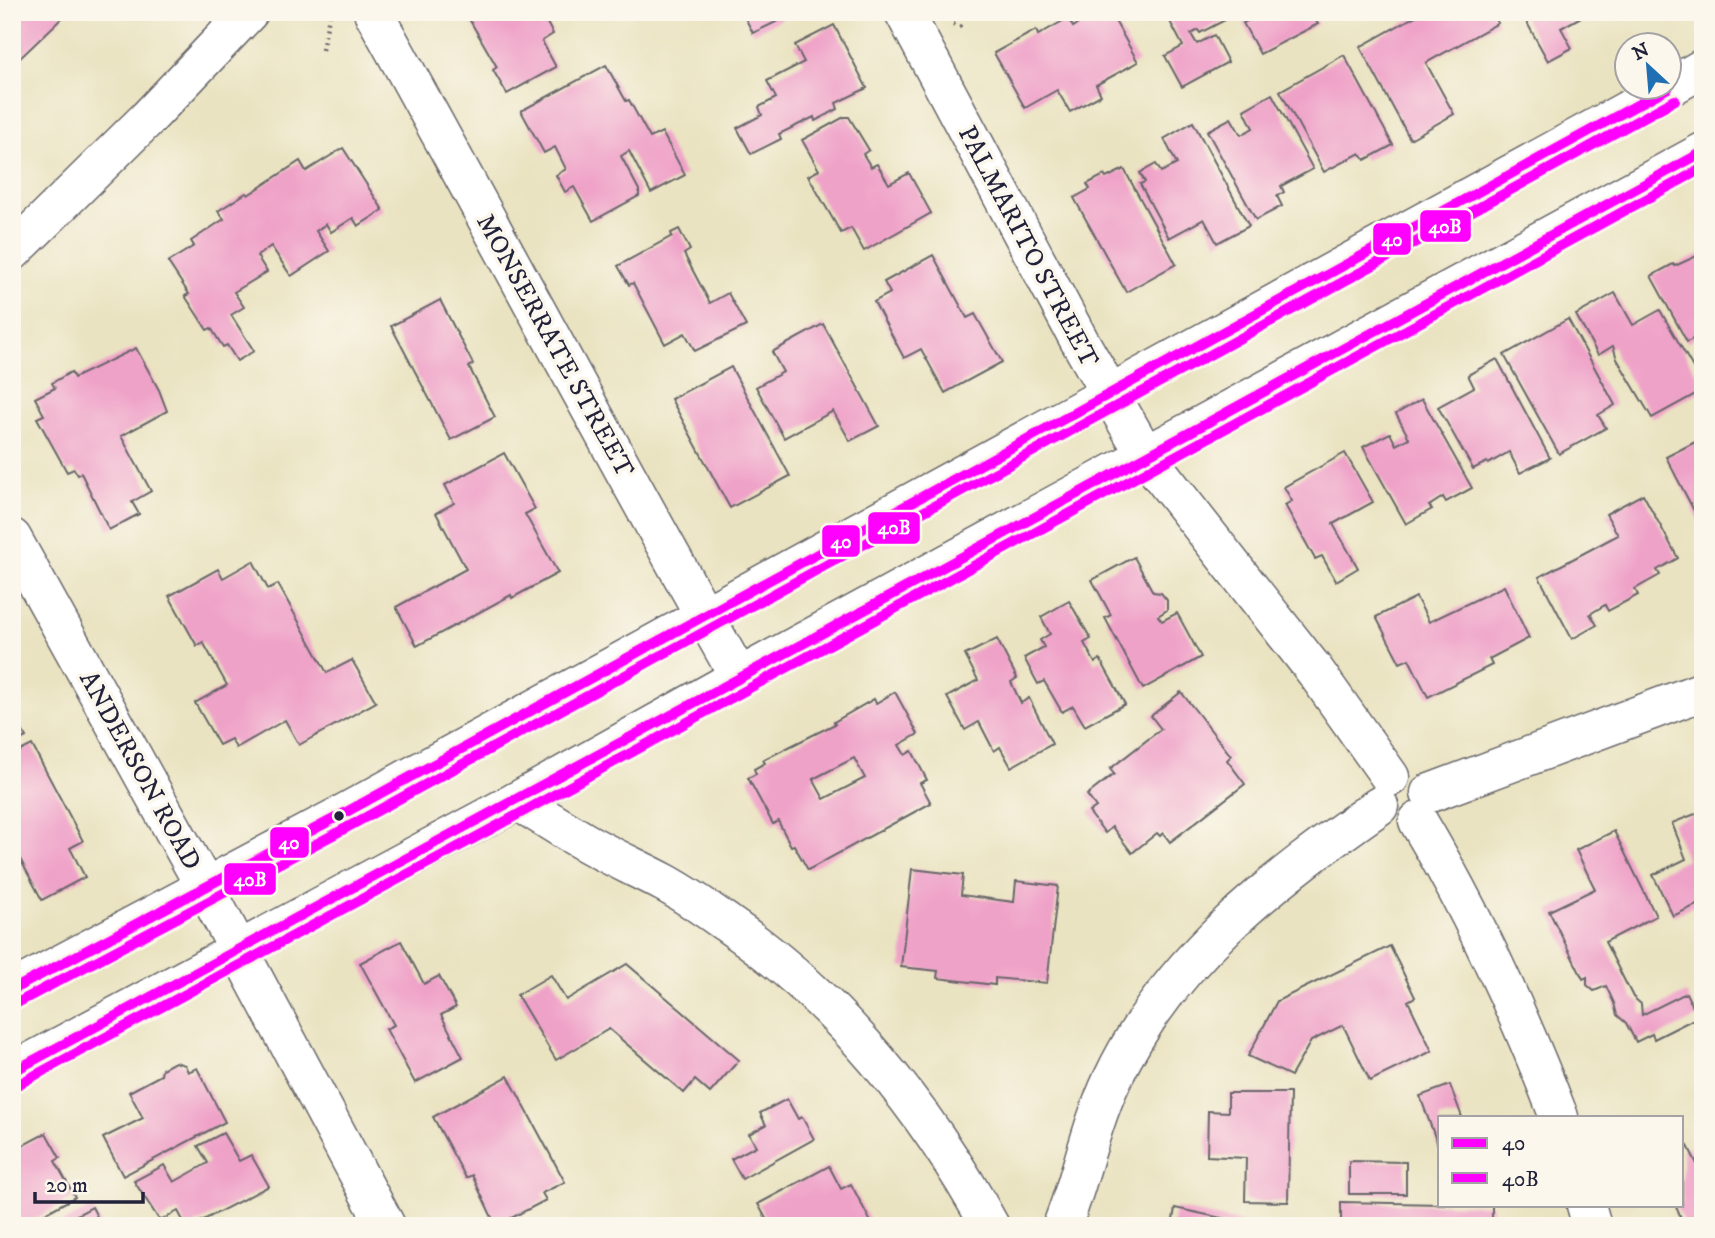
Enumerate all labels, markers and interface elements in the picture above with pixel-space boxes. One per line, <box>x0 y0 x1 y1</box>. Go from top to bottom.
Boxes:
north arrow <box>1614 32 1684 102</box>
text: N <box>1629 38 1654 66</box>
street label: PALMARITO STREET <box>950 120 1105 373</box>
street label: MONSERRATE STREET <box>468 208 641 483</box>
line badge: 40B <box>1419 209 1472 243</box>
text: 40B <box>1428 216 1462 239</box>
line badge: 40 <box>1372 222 1412 256</box>
text: 40 <box>1381 229 1403 252</box>
line badge: 40B <box>867 511 921 545</box>
text: 40B <box>877 517 911 540</box>
line badge: 40 <box>821 524 861 558</box>
text: 40 <box>830 531 852 554</box>
street label: ANDERSON ROAD <box>71 665 208 876</box>
unlabelled marker <box>332 809 346 823</box>
line badge: 40 <box>269 826 310 859</box>
text: 40 <box>278 832 300 855</box>
line badge: 40B <box>223 862 277 896</box>
text: 40B <box>233 869 267 892</box>
legend <box>1438 1116 1684 1206</box>
text: 40 <box>1502 1131 1525 1157</box>
scale bar <box>35 1161 144 1205</box>
text: 40B <box>1502 1167 1539 1193</box>
text: 20 m <box>46 1173 88 1199</box>

